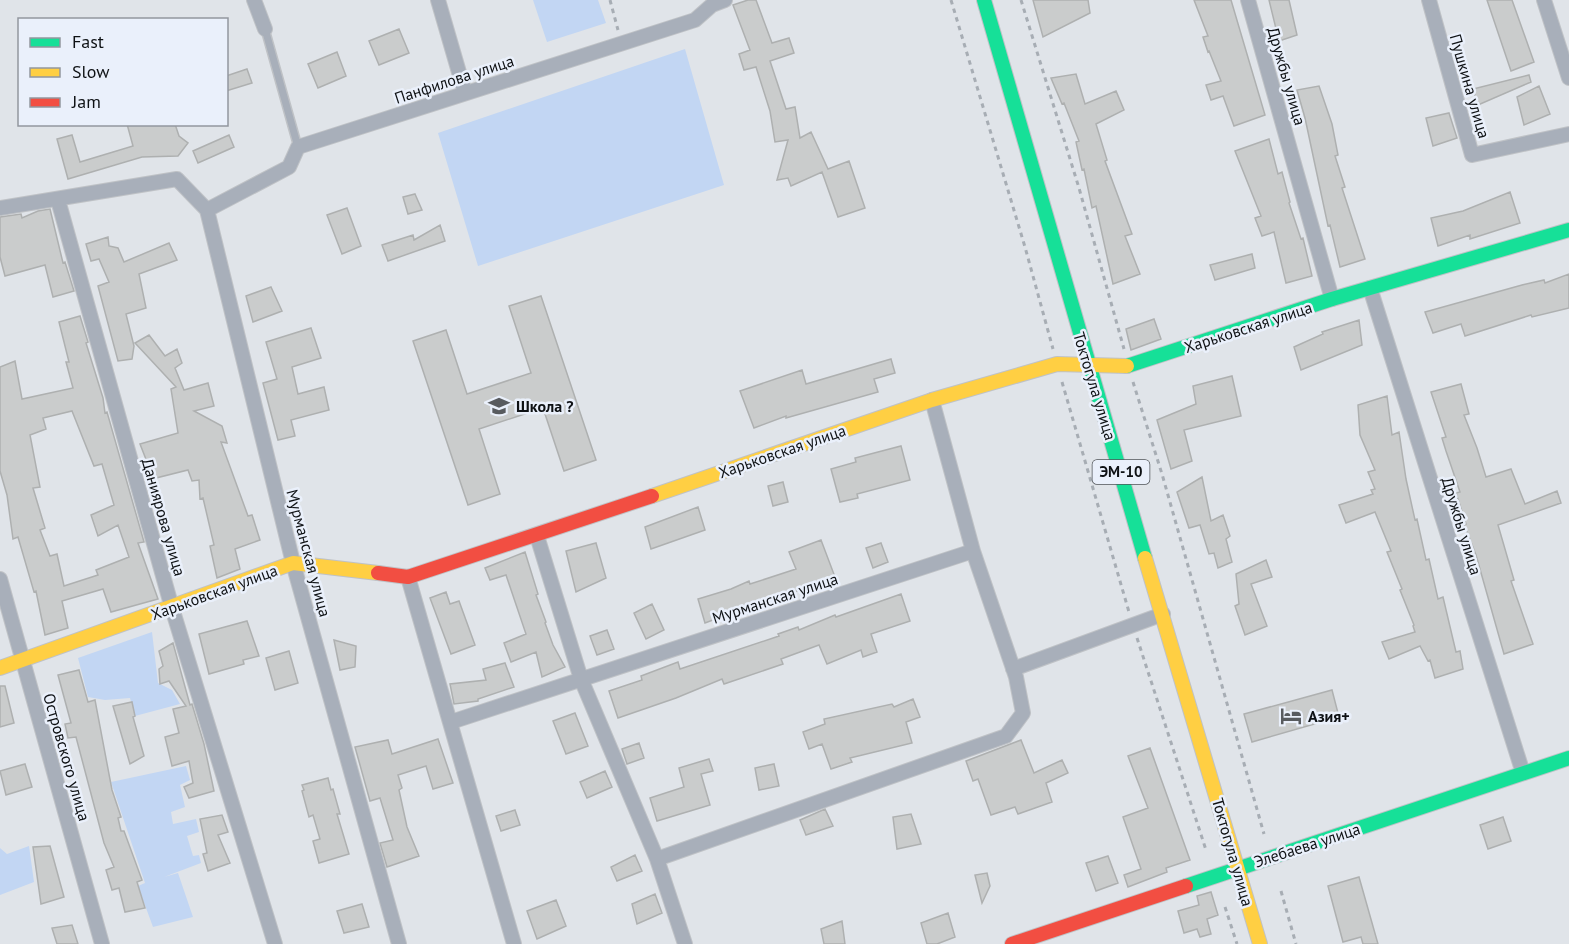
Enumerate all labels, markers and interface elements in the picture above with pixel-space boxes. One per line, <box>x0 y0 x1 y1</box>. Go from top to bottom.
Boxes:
legend <box>18 18 228 126</box>
street label: Дружбы улица <box>1263 25 1311 127</box>
text: Fast <box>72 30 104 53</box>
street label: Пушкина улица <box>1446 31 1494 141</box>
street label: Панфилова улица <box>392 50 516 108</box>
text: Slow <box>72 60 110 83</box>
text: Jam <box>71 90 101 113</box>
street label: Харьковская улица <box>1182 297 1314 357</box>
street label: Токтогула улица <box>1069 330 1121 442</box>
school or university icon: Школа ? <box>487 394 511 418</box>
place label: Школа ? <box>516 396 573 416</box>
street label: Харьковская улица <box>716 420 848 482</box>
street label: Даниярова улица <box>138 456 190 578</box>
road number: ЭМ-10 <box>1092 460 1150 484</box>
street label: Дружбы улица <box>1438 475 1486 577</box>
street label: Мурманская улица <box>282 487 336 619</box>
street label: Харьковская улица <box>148 560 280 624</box>
street label: Мурманская улица <box>710 568 840 628</box>
street label: Островского улица <box>39 691 95 823</box>
hotel icon: Aзия+ <box>1279 704 1303 728</box>
place label: Aзия+ <box>1308 706 1350 726</box>
street label: Токтогула улица <box>1208 795 1258 909</box>
street label: Элебаева улица <box>1251 818 1363 872</box>

